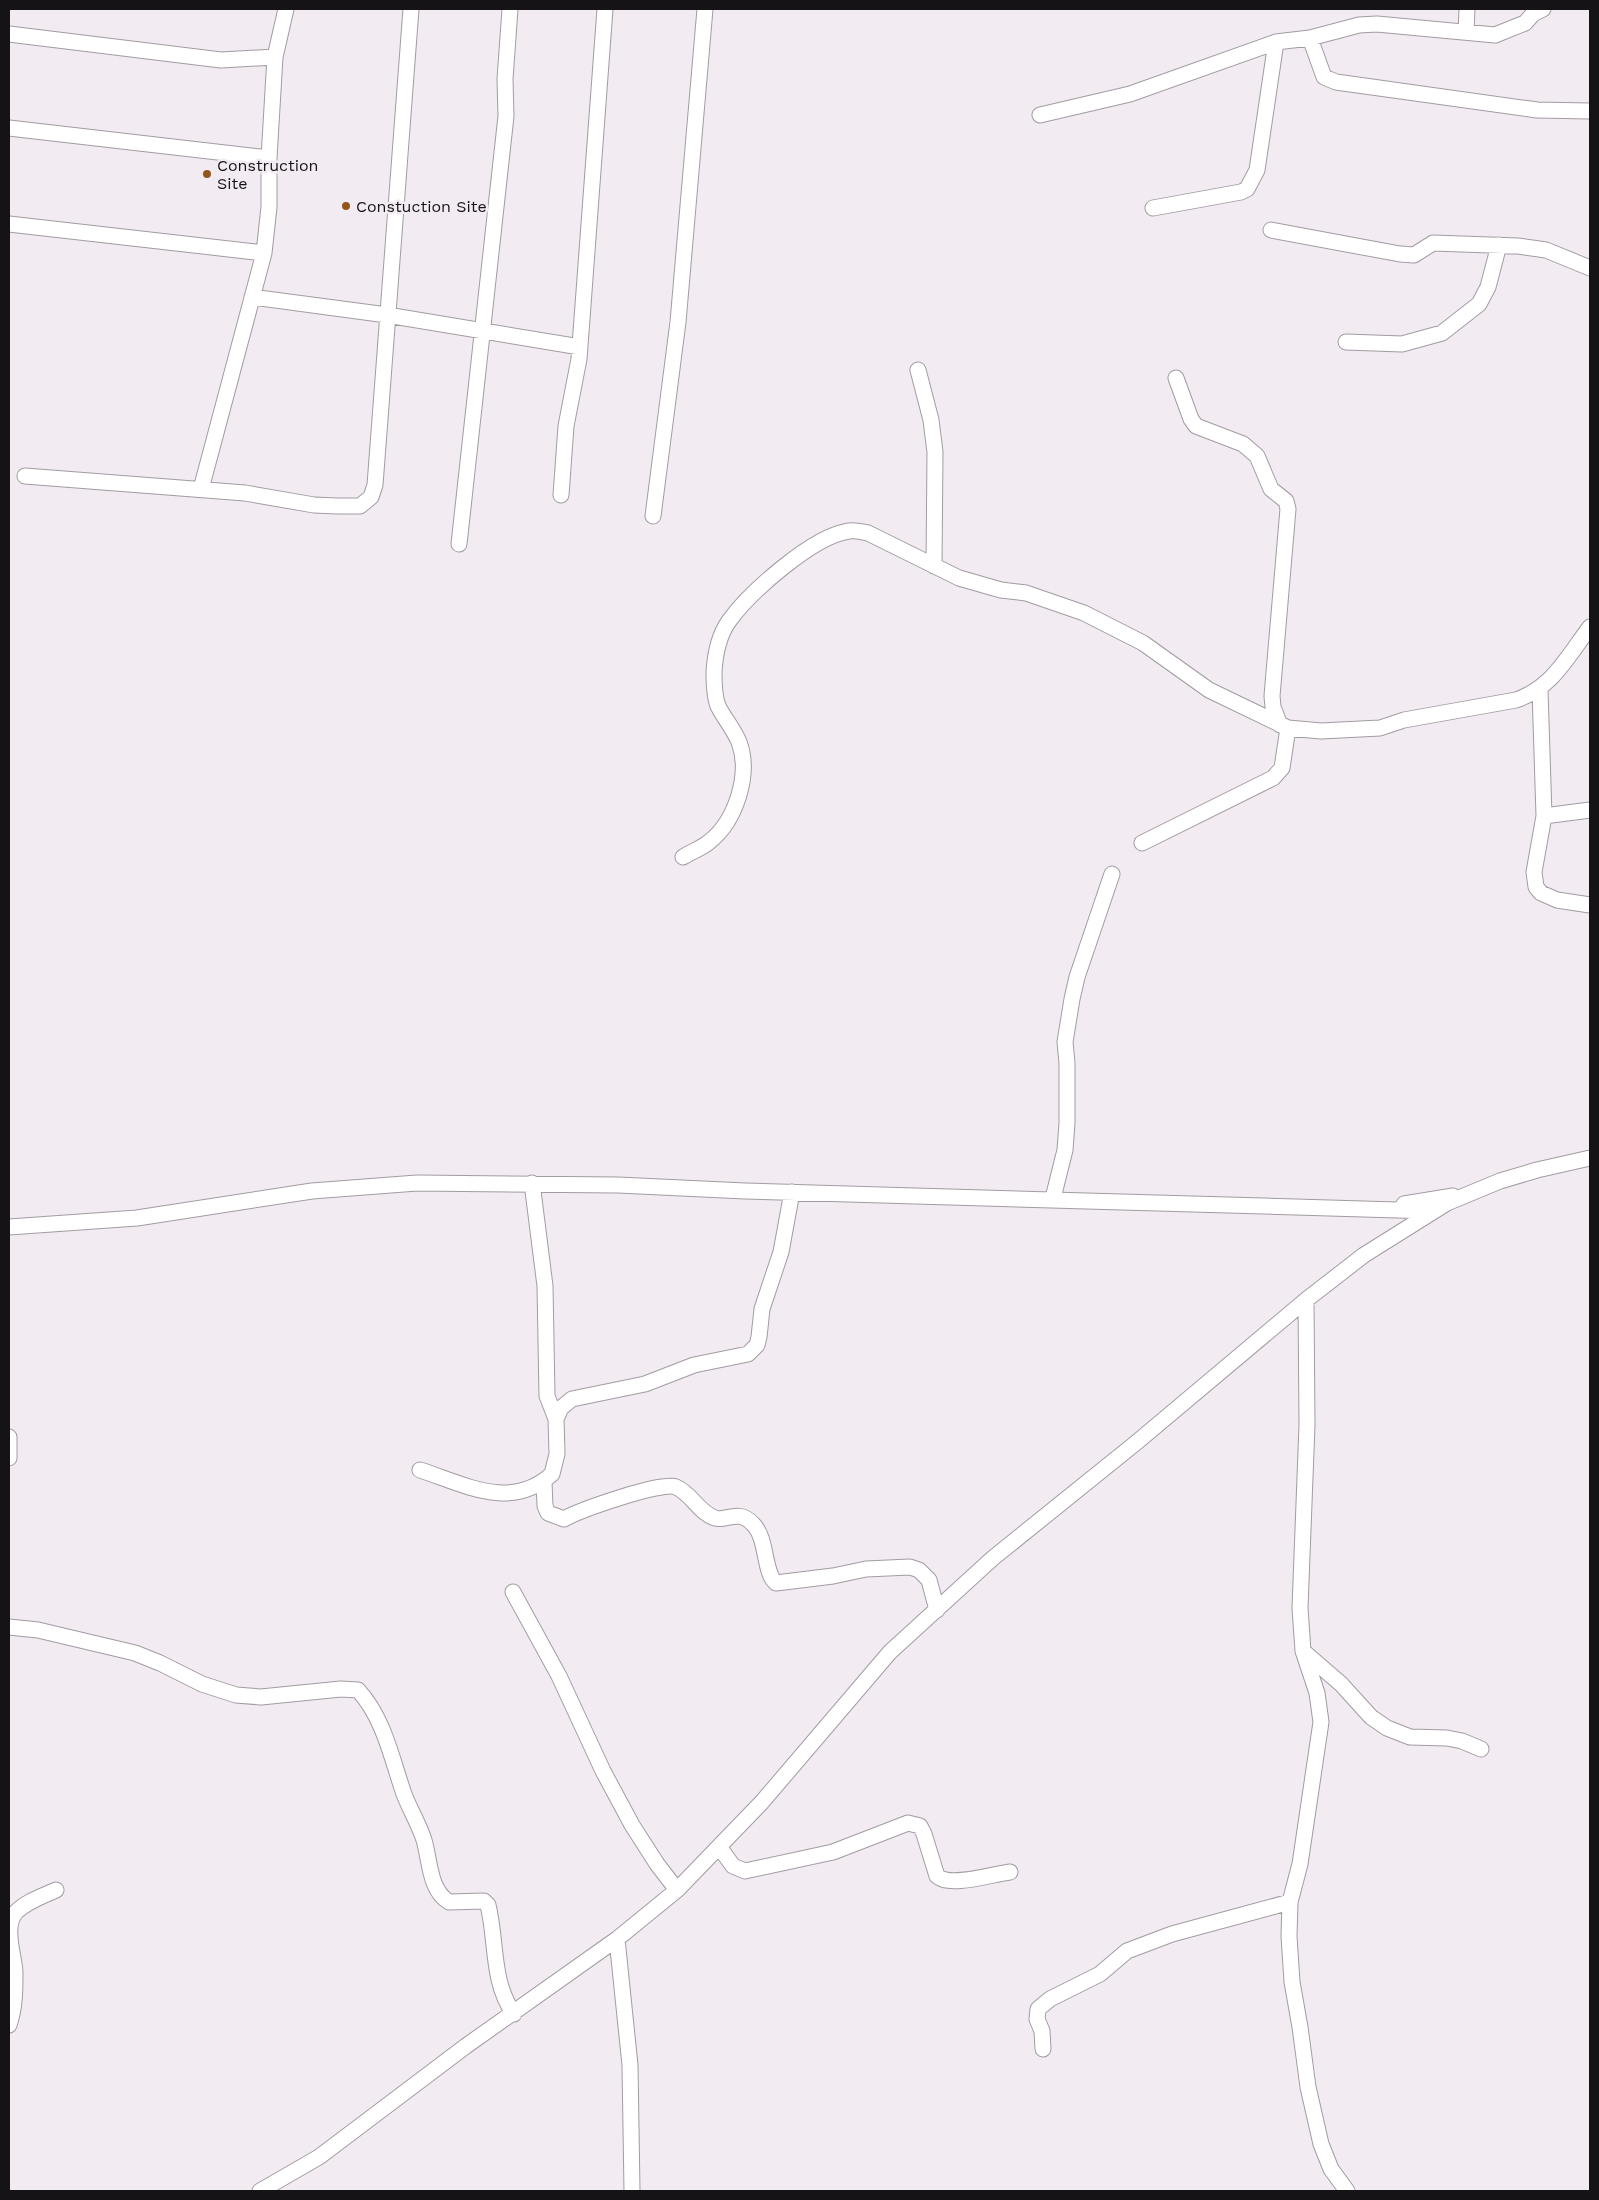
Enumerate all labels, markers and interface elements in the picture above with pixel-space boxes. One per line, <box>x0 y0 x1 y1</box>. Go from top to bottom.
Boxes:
place label: Construction Site <box>217 156 318 193</box>
marker: Construction Site <box>201 168 213 180</box>
place label: Constuction Site <box>356 197 487 216</box>
marker: Constuction Site <box>340 200 352 212</box>

